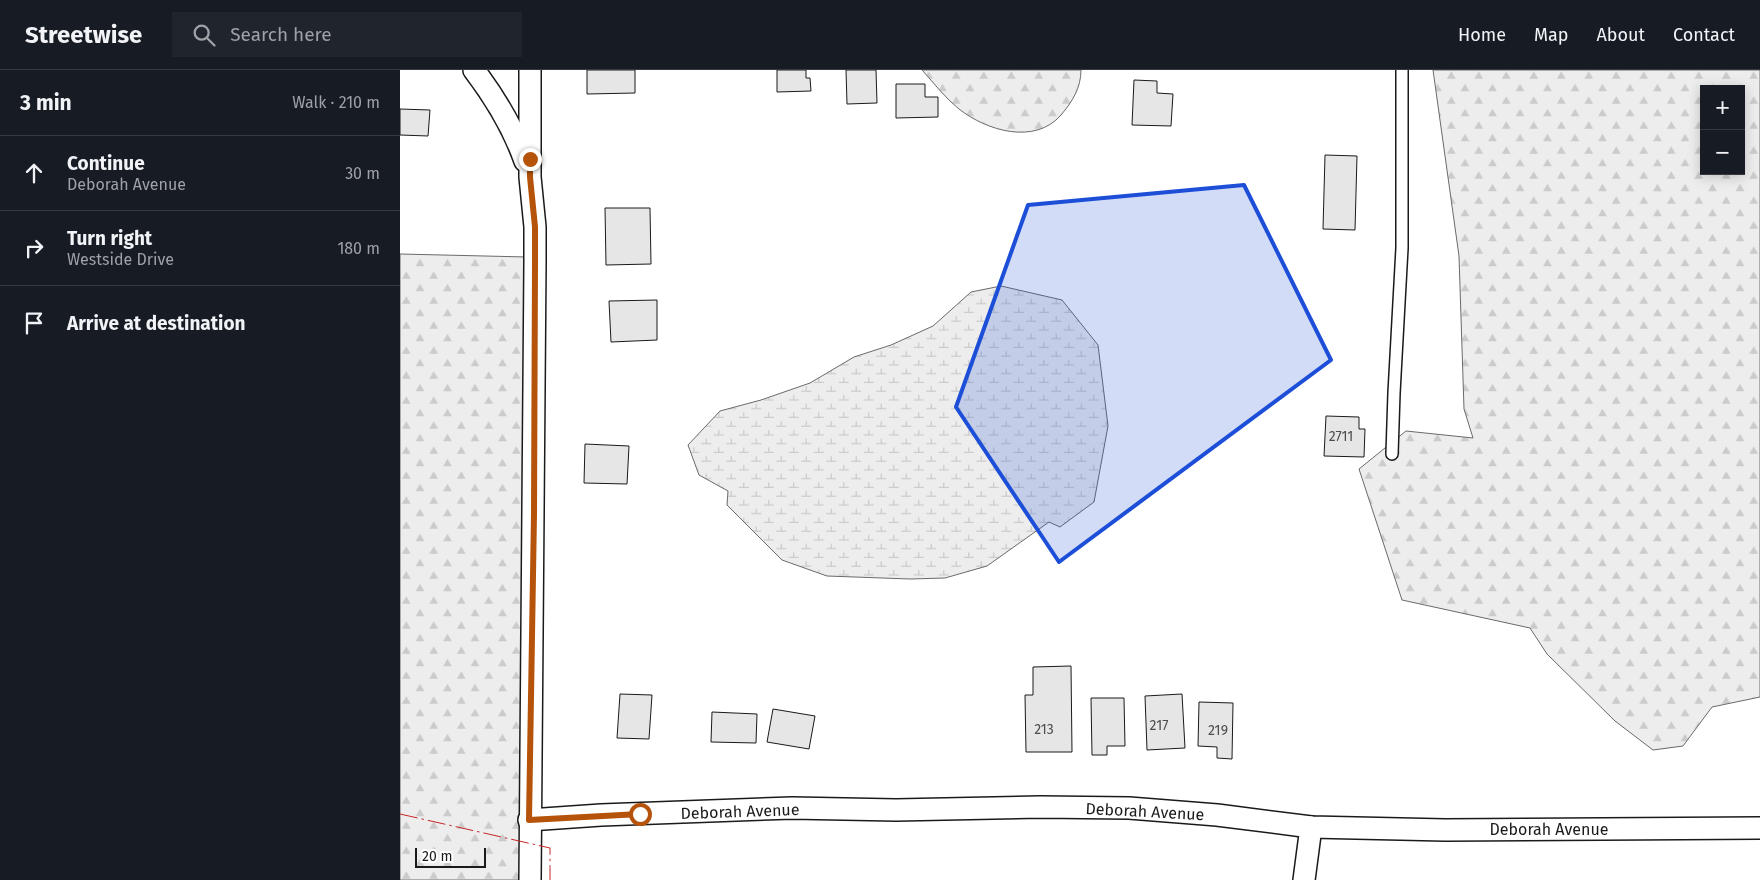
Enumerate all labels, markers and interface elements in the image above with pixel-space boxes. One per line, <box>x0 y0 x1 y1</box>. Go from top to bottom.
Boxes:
search box <box>172 12 522 57</box>
text: Streetwise <box>25 21 142 49</box>
icon: search <box>190 21 218 49</box>
text: Search here <box>230 23 332 46</box>
text: Home <box>1458 24 1506 46</box>
text: Map <box>1534 24 1568 46</box>
text: About <box>1596 24 1645 46</box>
text: Contact <box>1673 24 1735 46</box>
map controls <box>1700 85 1745 175</box>
button: + <box>1700 85 1745 130</box>
text: 3 min <box>20 90 72 116</box>
text: Walk · 210 m <box>292 93 380 112</box>
button: − <box>1700 130 1745 175</box>
route end <box>519 148 542 171</box>
text: Continue <box>67 152 145 175</box>
icon: ahead <box>20 159 48 187</box>
text: 30 m <box>345 164 380 183</box>
text: Deborah Avenue <box>67 175 186 194</box>
text: Turn right <box>67 227 152 250</box>
icon: right <box>20 234 48 262</box>
text: 180 m <box>337 239 380 258</box>
text: Westside Drive <box>67 250 174 269</box>
icon: arrive <box>20 309 48 337</box>
text: Arrive at destination <box>67 312 246 335</box>
house number: 2711 <box>1329 428 1353 445</box>
house number: 217 <box>1150 717 1168 734</box>
house number: 213 <box>1034 721 1054 738</box>
house number: 219 <box>1208 722 1228 739</box>
street label: Deborah Avenue <box>1085 799 1205 824</box>
street label: Deborah Avenue <box>680 800 800 823</box>
route start <box>629 803 652 826</box>
street label: Deborah Avenue <box>1490 820 1608 839</box>
scale bar <box>415 845 486 868</box>
text: 20 m <box>422 848 452 865</box>

